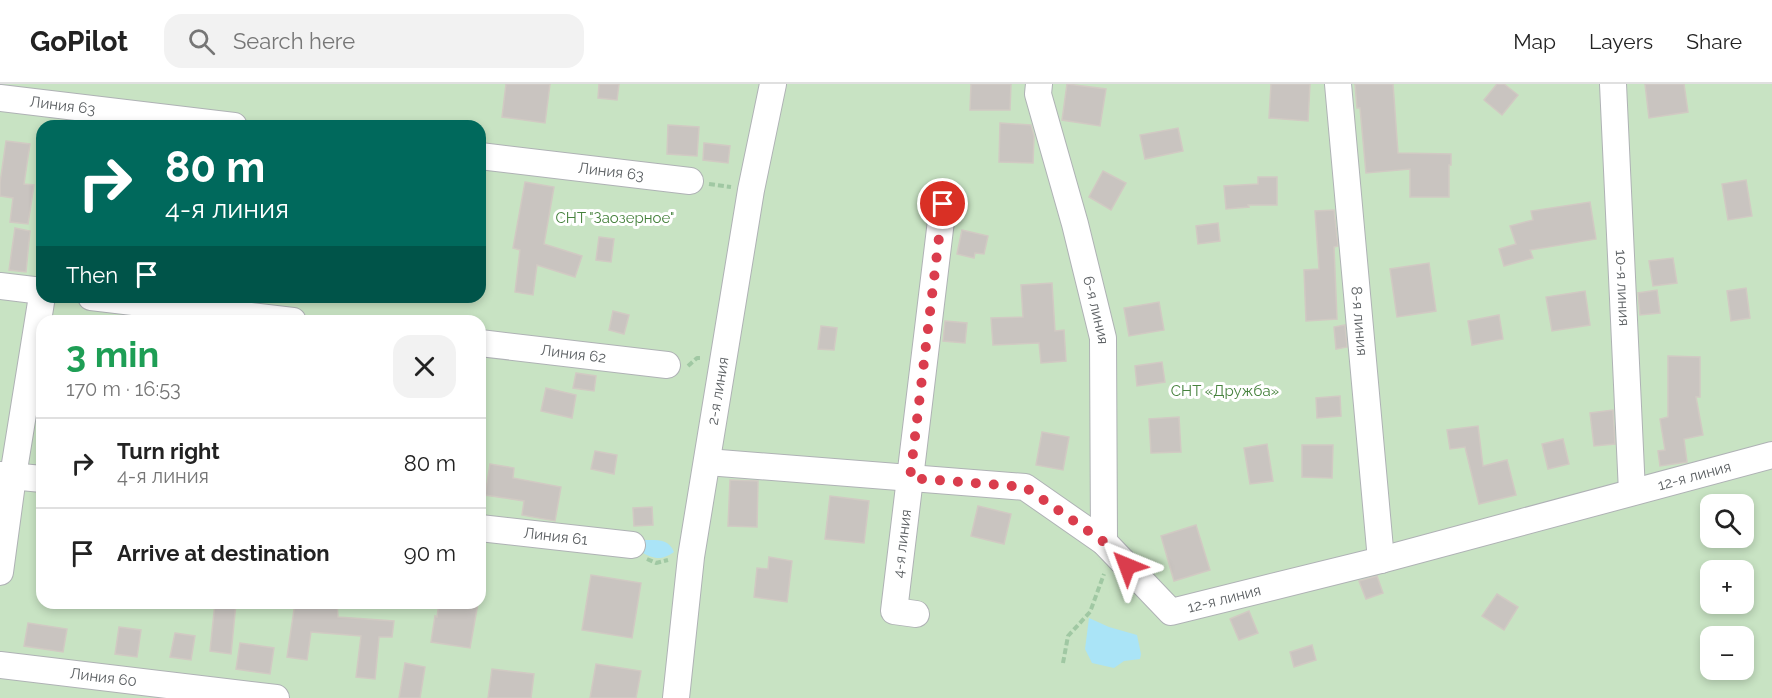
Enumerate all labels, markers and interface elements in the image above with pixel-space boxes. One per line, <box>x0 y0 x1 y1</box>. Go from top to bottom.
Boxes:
search box <box>164 14 584 68</box>
text: GoPilot <box>30 25 128 58</box>
icon: search <box>185 25 218 58</box>
text: Search here <box>233 28 355 54</box>
text: Map <box>1513 29 1556 54</box>
text: Layers <box>1589 29 1653 54</box>
text: Share <box>1686 29 1742 54</box>
street label: Линия 63 <box>29 93 96 118</box>
text: 80 m <box>165 143 265 192</box>
icon: right <box>66 144 144 222</box>
street label: Линия 63 <box>577 159 645 184</box>
pin <box>917 178 968 229</box>
icon: arrive <box>926 187 959 220</box>
text: 4-я линия <box>165 193 289 224</box>
park label: СНТ "Заозерное" <box>556 209 674 227</box>
street label: 10-я линия <box>1612 249 1633 326</box>
icon: arrive <box>130 258 163 291</box>
text: Then <box>66 262 118 288</box>
street label: 6-я линия <box>1079 274 1112 344</box>
street label: 8-я линия <box>1347 285 1372 357</box>
text: 3 min <box>66 333 159 375</box>
button: close <box>393 335 456 398</box>
street label: Линия 62 <box>540 341 607 367</box>
street label: 2-я линия <box>704 356 733 426</box>
text: 170 m · 16:53 <box>66 377 181 401</box>
park label: СНТ «Дружба» <box>1171 382 1279 400</box>
text: Turn right <box>117 438 220 464</box>
icon: right <box>66 447 99 480</box>
text: 80 m <box>404 450 456 476</box>
street label: 12-я линия <box>1656 457 1733 494</box>
text: 4-я линия <box>117 464 209 488</box>
map controls <box>1700 494 1754 680</box>
button: search <box>1700 494 1754 548</box>
street label: 4-я линия <box>889 508 915 579</box>
street label: Линия 61 <box>522 524 589 549</box>
position arrow <box>1095 534 1159 598</box>
icon: arrive <box>66 537 99 570</box>
text: Arrive at destination <box>117 540 330 566</box>
text: 90 m <box>404 540 456 566</box>
button: + <box>1700 560 1754 614</box>
street label: 12-я линия <box>1186 581 1263 617</box>
button: − <box>1700 626 1754 680</box>
street label: Линия 60 <box>69 664 138 690</box>

